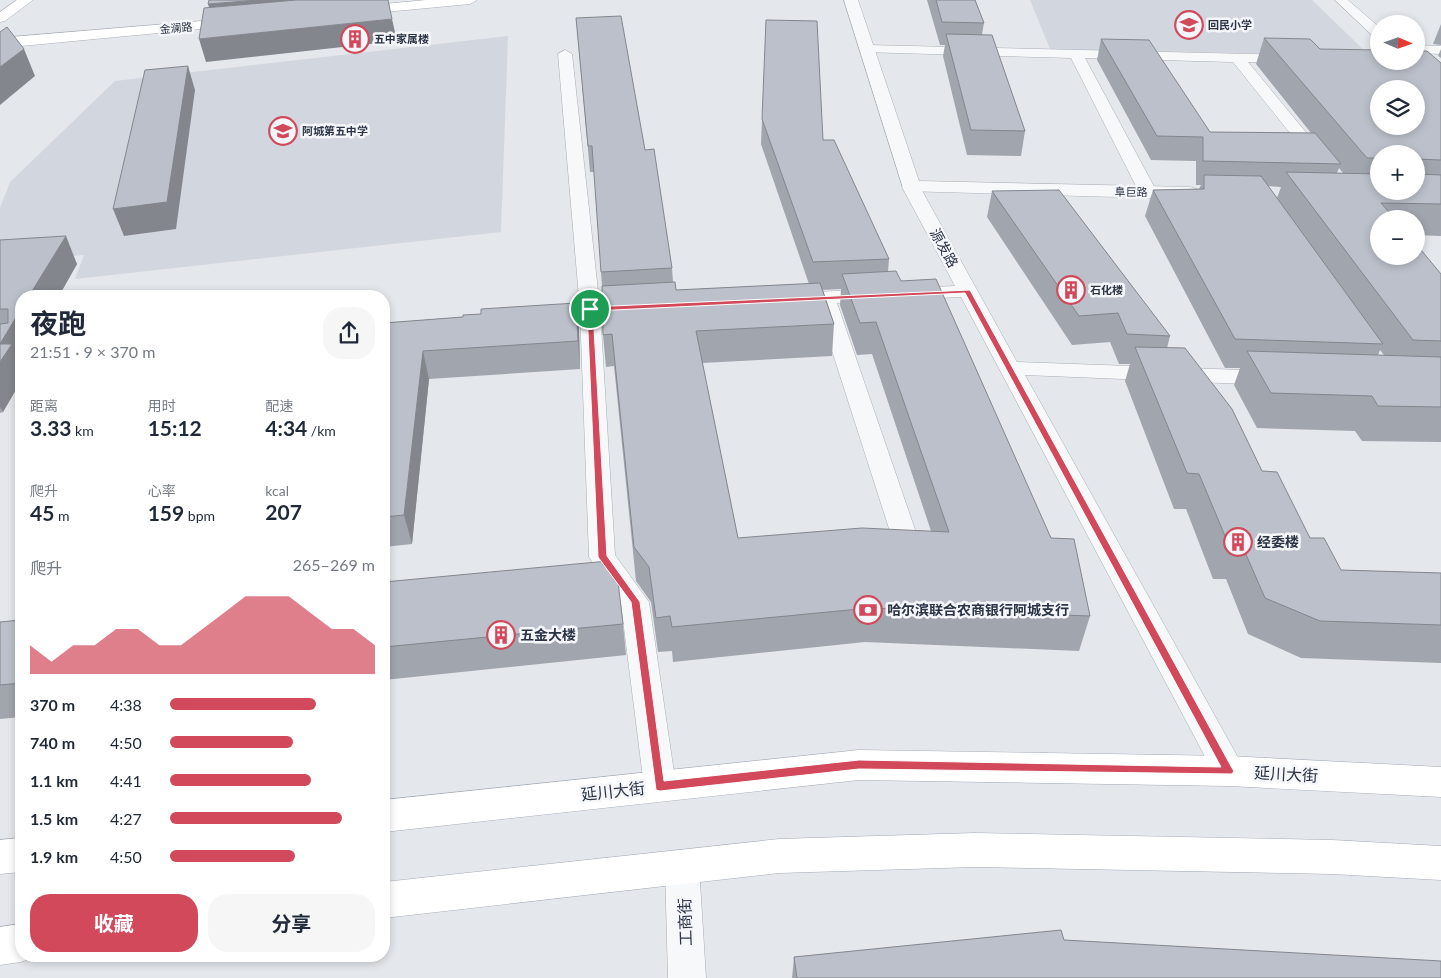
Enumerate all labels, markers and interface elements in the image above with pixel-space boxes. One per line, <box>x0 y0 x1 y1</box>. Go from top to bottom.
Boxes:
school or university icon: 回民小学 <box>1174 10 1204 40</box>
north arrow <box>1370 15 1425 70</box>
map controls <box>1370 15 1425 265</box>
place label: 回民小学 <box>1208 18 1252 31</box>
street label: 金澜路 <box>159 20 193 35</box>
building icon: 五中家属楼 <box>340 24 370 54</box>
place label: 五中家属楼 <box>374 32 429 45</box>
button: layers <box>1370 80 1425 135</box>
school or university icon: 阿城第五中学 <box>268 116 298 146</box>
place label: 阿城第五中学 <box>302 124 368 137</box>
button: + <box>1370 145 1425 200</box>
street label: 阜巨路 <box>1114 185 1148 198</box>
button: − <box>1370 210 1425 265</box>
street label: 源发路 <box>927 225 962 270</box>
building icon: 石化楼 <box>1056 275 1086 305</box>
place label: 石化楼 <box>1090 283 1123 296</box>
pin <box>569 288 611 330</box>
icon: arrive <box>576 295 604 323</box>
text: 夜跑 <box>30 306 86 340</box>
button: share <box>323 307 375 359</box>
text: 21:51 · 9 × 370 m <box>30 342 155 361</box>
text: 距离 <box>30 397 58 414</box>
text: 用时 <box>148 397 176 414</box>
text: 配速 <box>265 397 293 414</box>
text: 3.33 <box>30 415 72 440</box>
text: 15:12 <box>148 415 202 440</box>
text: 4:34 <box>265 415 307 440</box>
text: km <box>72 422 94 439</box>
text: /km <box>307 422 336 439</box>
text: 爬升 <box>30 482 58 499</box>
text: 心率 <box>148 482 176 499</box>
text: kcal <box>265 482 289 499</box>
text: 207 <box>265 499 302 524</box>
text: 45 <box>30 500 54 525</box>
text: 159 <box>148 500 184 525</box>
text: m <box>54 507 69 524</box>
text: bpm <box>184 507 215 524</box>
building icon: 经委楼 <box>1223 527 1253 557</box>
place label: 经委楼 <box>1257 533 1299 550</box>
text: 265–269 m <box>293 555 375 574</box>
text: 爬升 <box>30 558 62 577</box>
bank icon: 哈尔滨联合农商银行阿城支行 <box>853 595 883 625</box>
place label: 哈尔滨联合农商银行阿城支行 <box>887 601 1069 618</box>
building icon: 五金大楼 <box>486 620 516 650</box>
place label: 五金大楼 <box>520 626 576 643</box>
text: 370 m <box>30 695 75 714</box>
text: 4:38 <box>110 695 142 714</box>
text: 740 m <box>30 733 75 752</box>
text: 4:50 <box>110 733 142 752</box>
street label: 延川大街 <box>1254 762 1318 785</box>
text: 1.1 km <box>30 771 78 790</box>
text: 4:41 <box>110 771 142 790</box>
street label: 延川大街 <box>580 778 646 803</box>
text: 1.5 km <box>30 809 78 828</box>
text: 4:27 <box>110 809 142 828</box>
text: 1.9 km <box>30 847 78 866</box>
text: 4:50 <box>110 847 142 866</box>
button: 收藏 <box>30 894 198 952</box>
button: 分享 <box>208 894 375 952</box>
street label: 工商街 <box>674 898 695 946</box>

